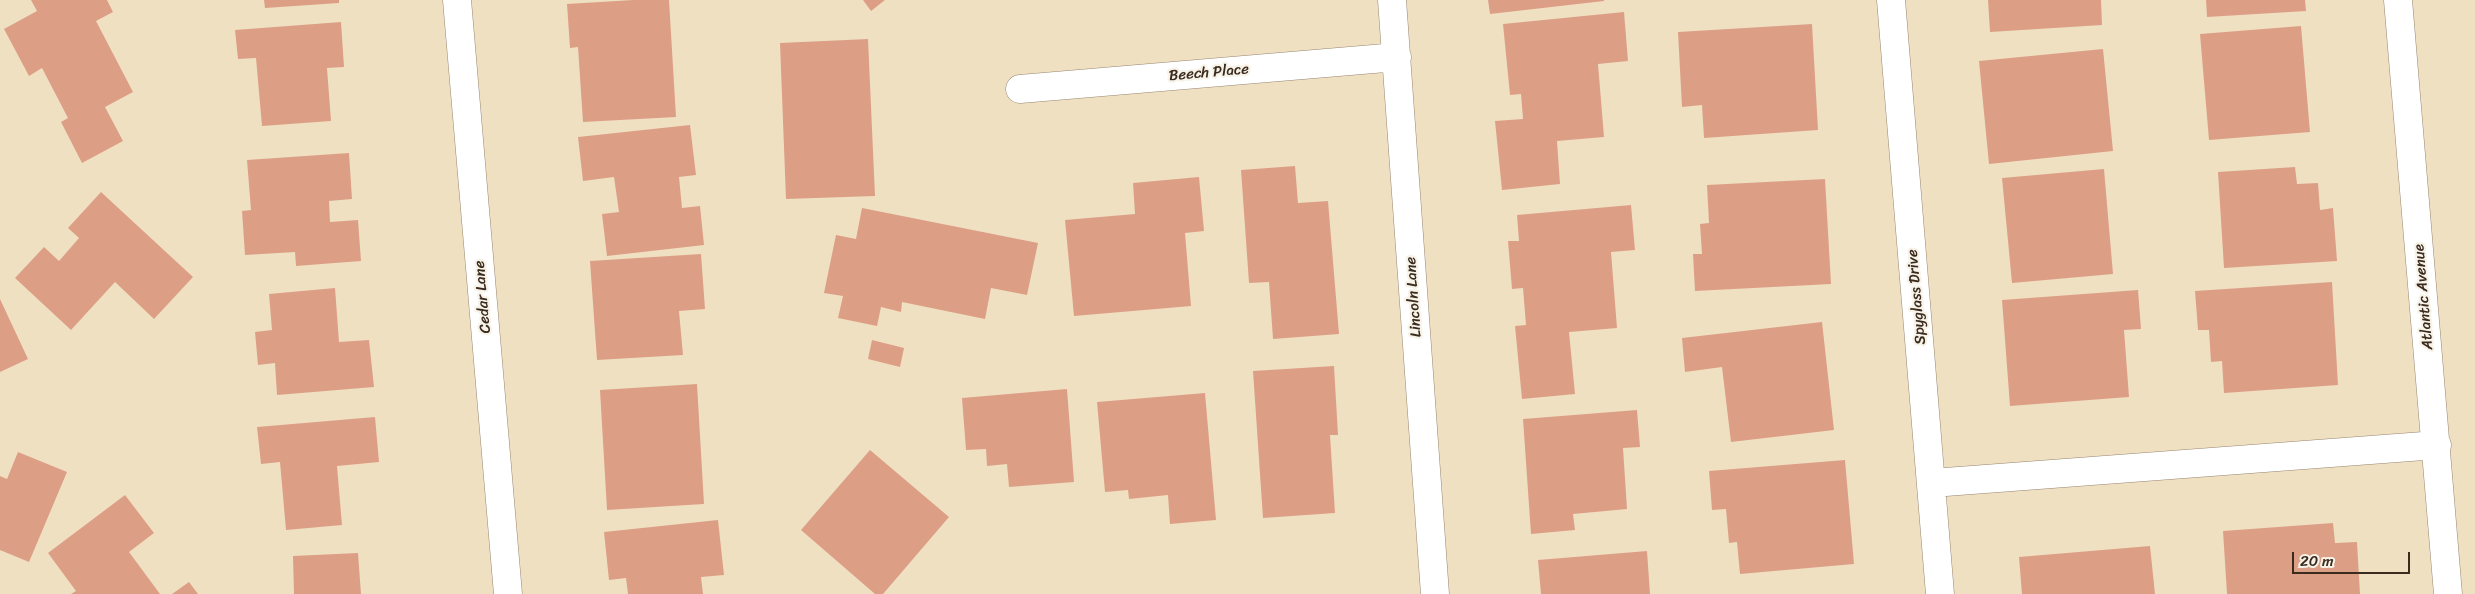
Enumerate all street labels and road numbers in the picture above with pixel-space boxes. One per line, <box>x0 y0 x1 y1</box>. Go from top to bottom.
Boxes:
street label: Beech Place <box>1168 61 1250 85</box>
street label: Atlantic Avenue <box>2410 243 2438 351</box>
street label: Spyglass Drive <box>1904 249 1930 345</box>
street label: Lincoln Lane <box>1402 256 1426 338</box>
street label: Cedar Lane <box>471 260 495 334</box>

